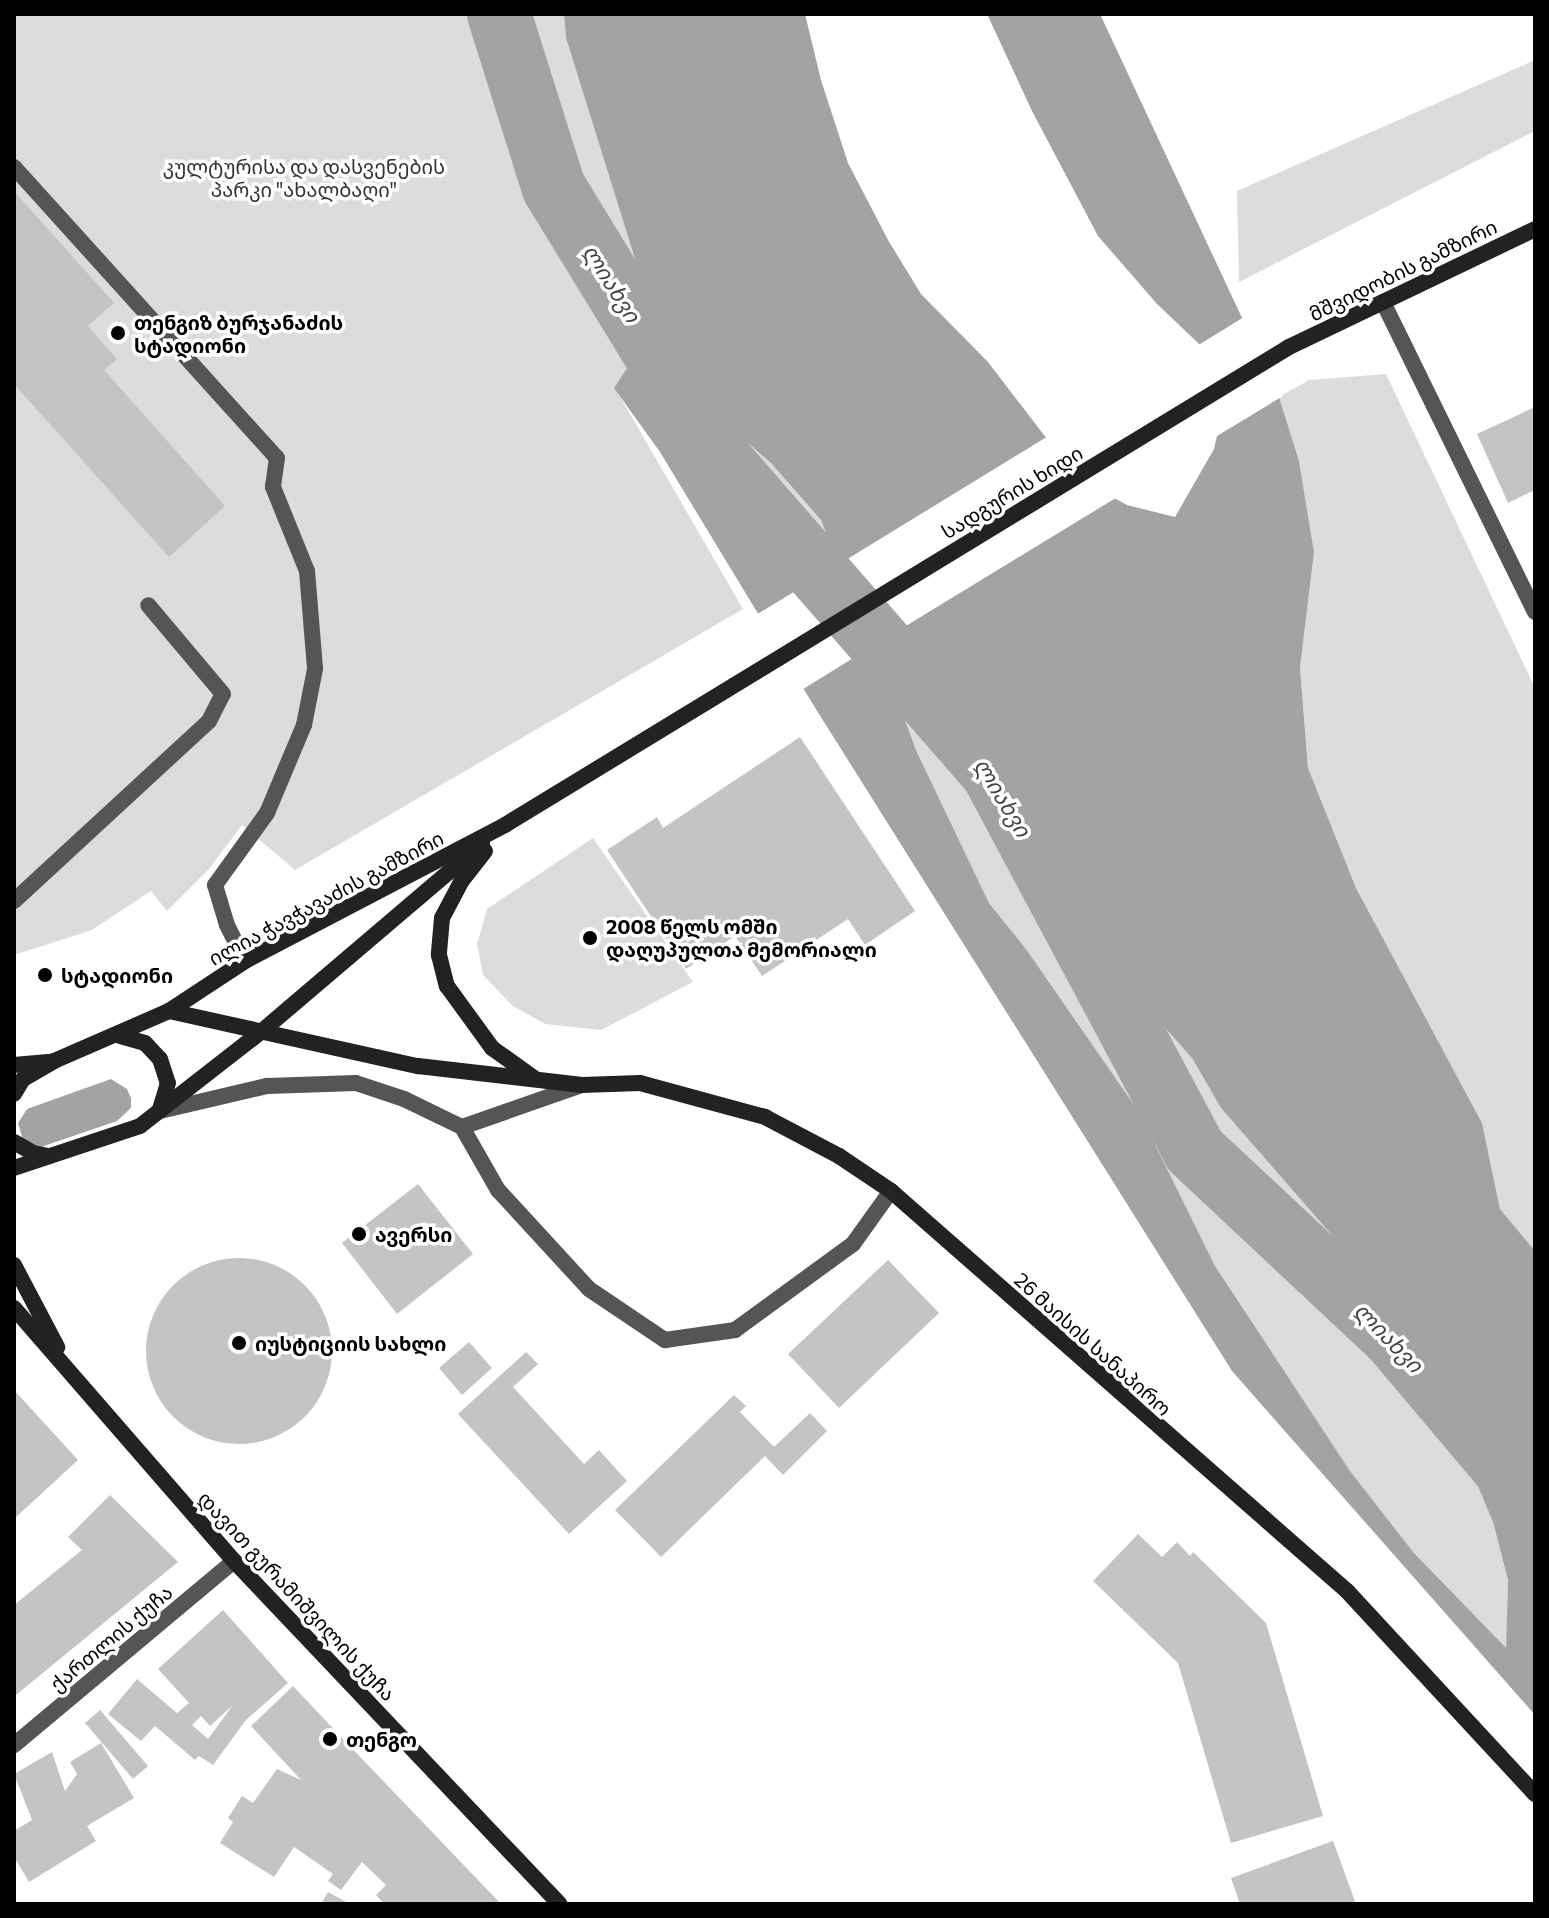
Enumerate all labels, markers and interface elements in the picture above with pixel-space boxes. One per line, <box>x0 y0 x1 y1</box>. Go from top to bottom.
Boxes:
park label: კულტურისა და დასვენების პარკი "ახალბაღი" <box>163 155 445 202</box>
street label: მშვიდობის გამზირი <box>1305 214 1501 326</box>
water label: ლიახვი <box>578 239 646 327</box>
place label: თენგიზ ბურჯანაძის სტადიონი <box>134 310 343 357</box>
marker: თენგიზ ბურჯანაძის სტადიონი <box>109 324 127 342</box>
street label: სადგურის ხიდი <box>937 440 1087 544</box>
water label: ლიახვი <box>969 753 1037 841</box>
street label: ილია ჭავჭავაძის გამზირი <box>204 826 448 970</box>
place label: 2008 წელს ომში დაღუპულთა მემორიალი <box>606 914 877 961</box>
marker: 2008 წელს ომში დაღუპულთა მემორიალი <box>581 929 599 947</box>
place label: სტადიონი <box>61 963 173 987</box>
marker: სტადიონი <box>36 966 54 984</box>
place label: ავერსი <box>375 1222 452 1246</box>
marker: ავერსი <box>350 1225 368 1243</box>
street label: 26 მაისის სანაპირო <box>1010 1267 1176 1421</box>
water label: ლიახვი <box>1349 1297 1429 1377</box>
place label: იუსტიციის სახლი <box>255 1331 446 1355</box>
marker: იუსტიციის სახლი <box>230 1334 248 1352</box>
street label: დავით გურამიშვილის ქუჩა <box>194 1486 400 1706</box>
street label: ქართლის ქუჩა <box>45 1580 177 1696</box>
place label: თენგო <box>346 1727 417 1751</box>
marker: თენგო <box>321 1730 339 1748</box>

